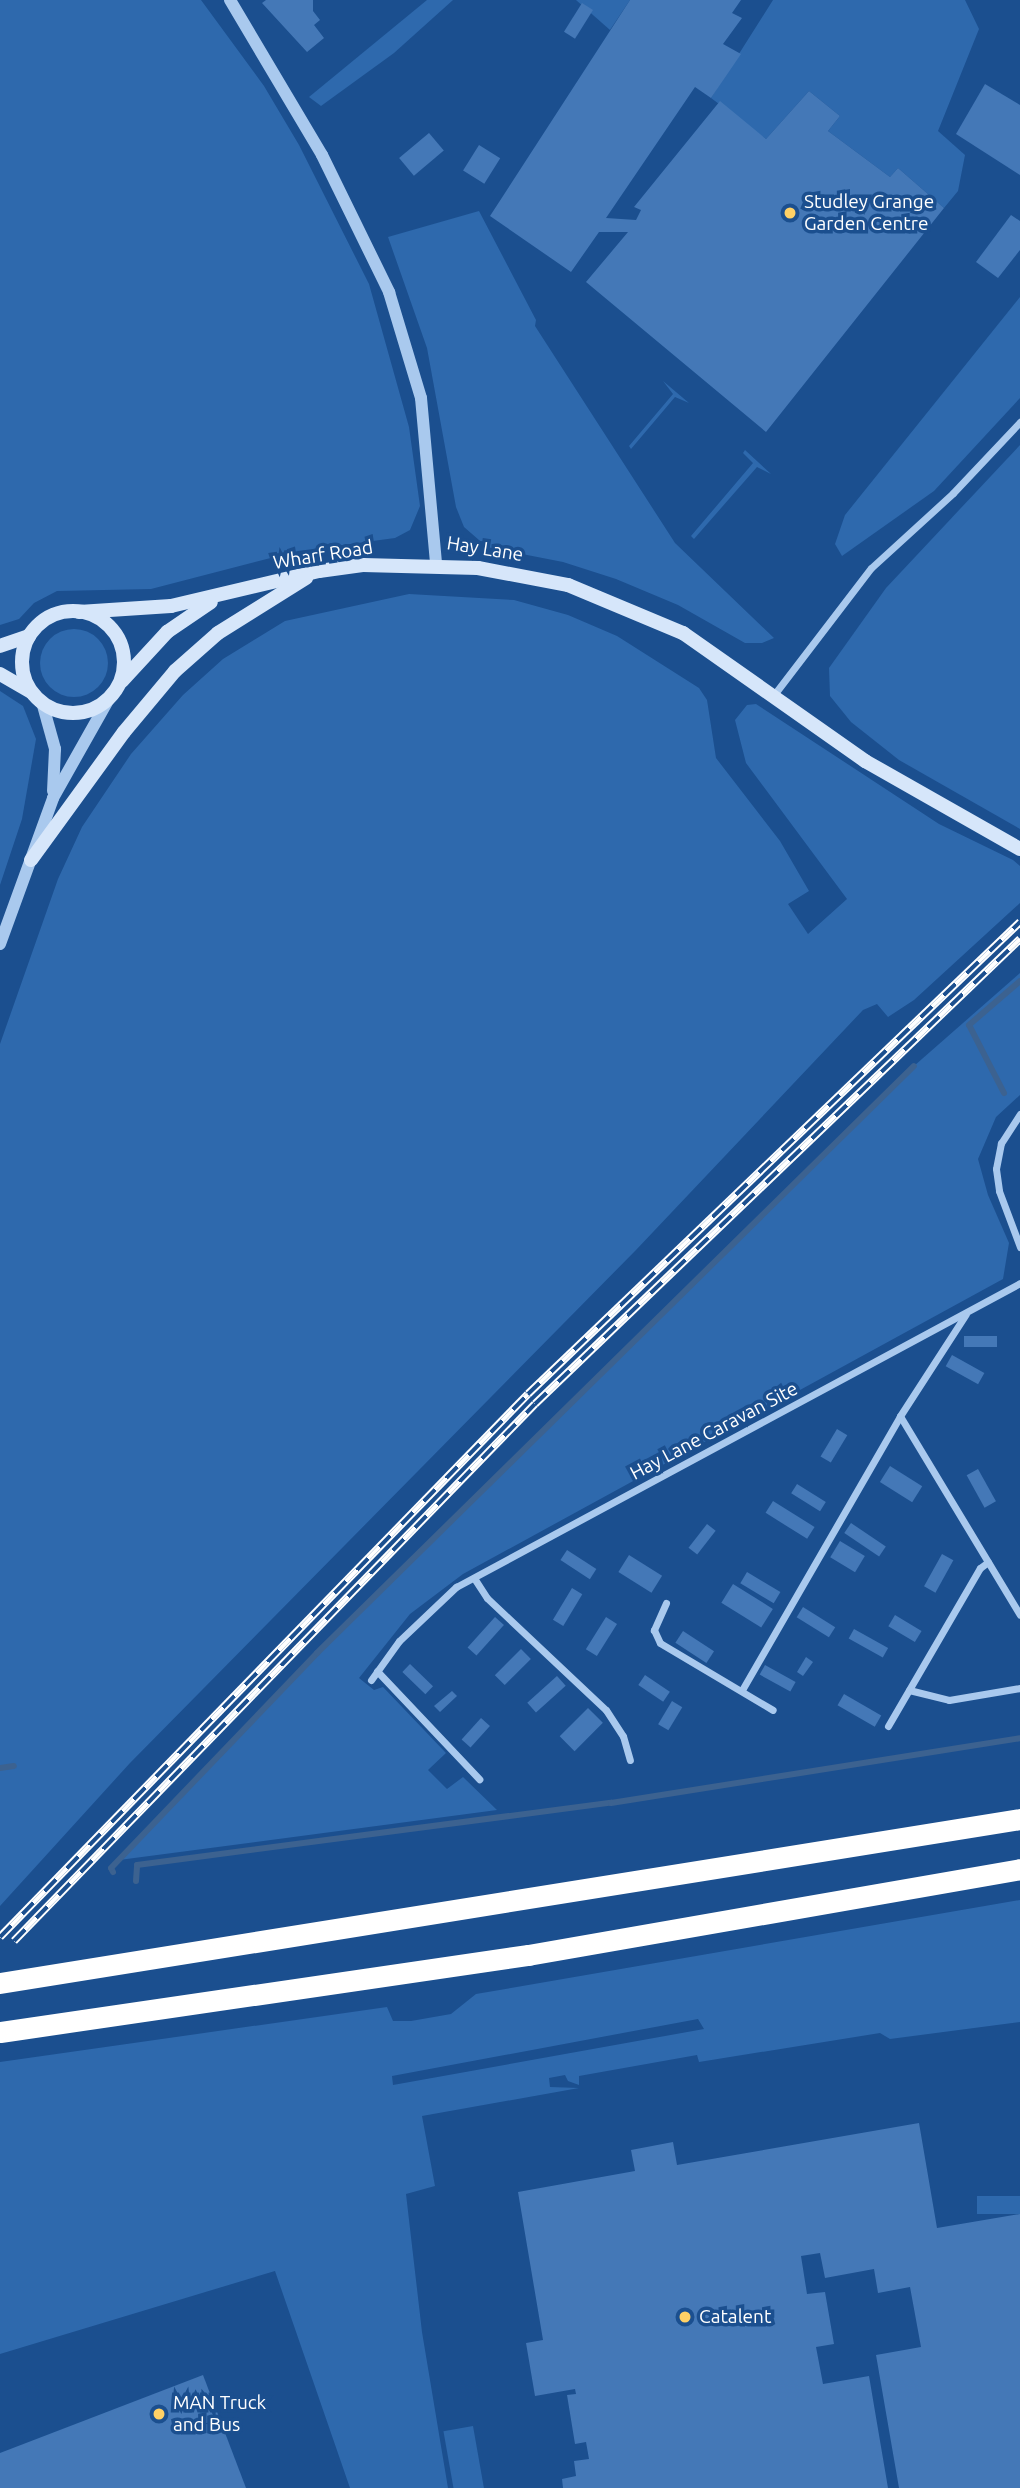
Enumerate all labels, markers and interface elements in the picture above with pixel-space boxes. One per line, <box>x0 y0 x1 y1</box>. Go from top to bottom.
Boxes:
place label: Studley Grange Garden Centre <box>804 191 934 235</box>
marker: Studley Grange Garden Centre <box>782 205 798 221</box>
street label: Hay Lane <box>445 532 525 566</box>
street label: Wharf Road <box>271 536 375 574</box>
street label: Hay Lane Caravan Site <box>626 1377 802 1485</box>
place label: Catalent <box>699 2306 771 2328</box>
marker: Catalent <box>677 2309 693 2325</box>
place label: MAN Truck and Bus <box>173 2392 266 2436</box>
marker: MAN Truck and Bus <box>151 2406 167 2422</box>

